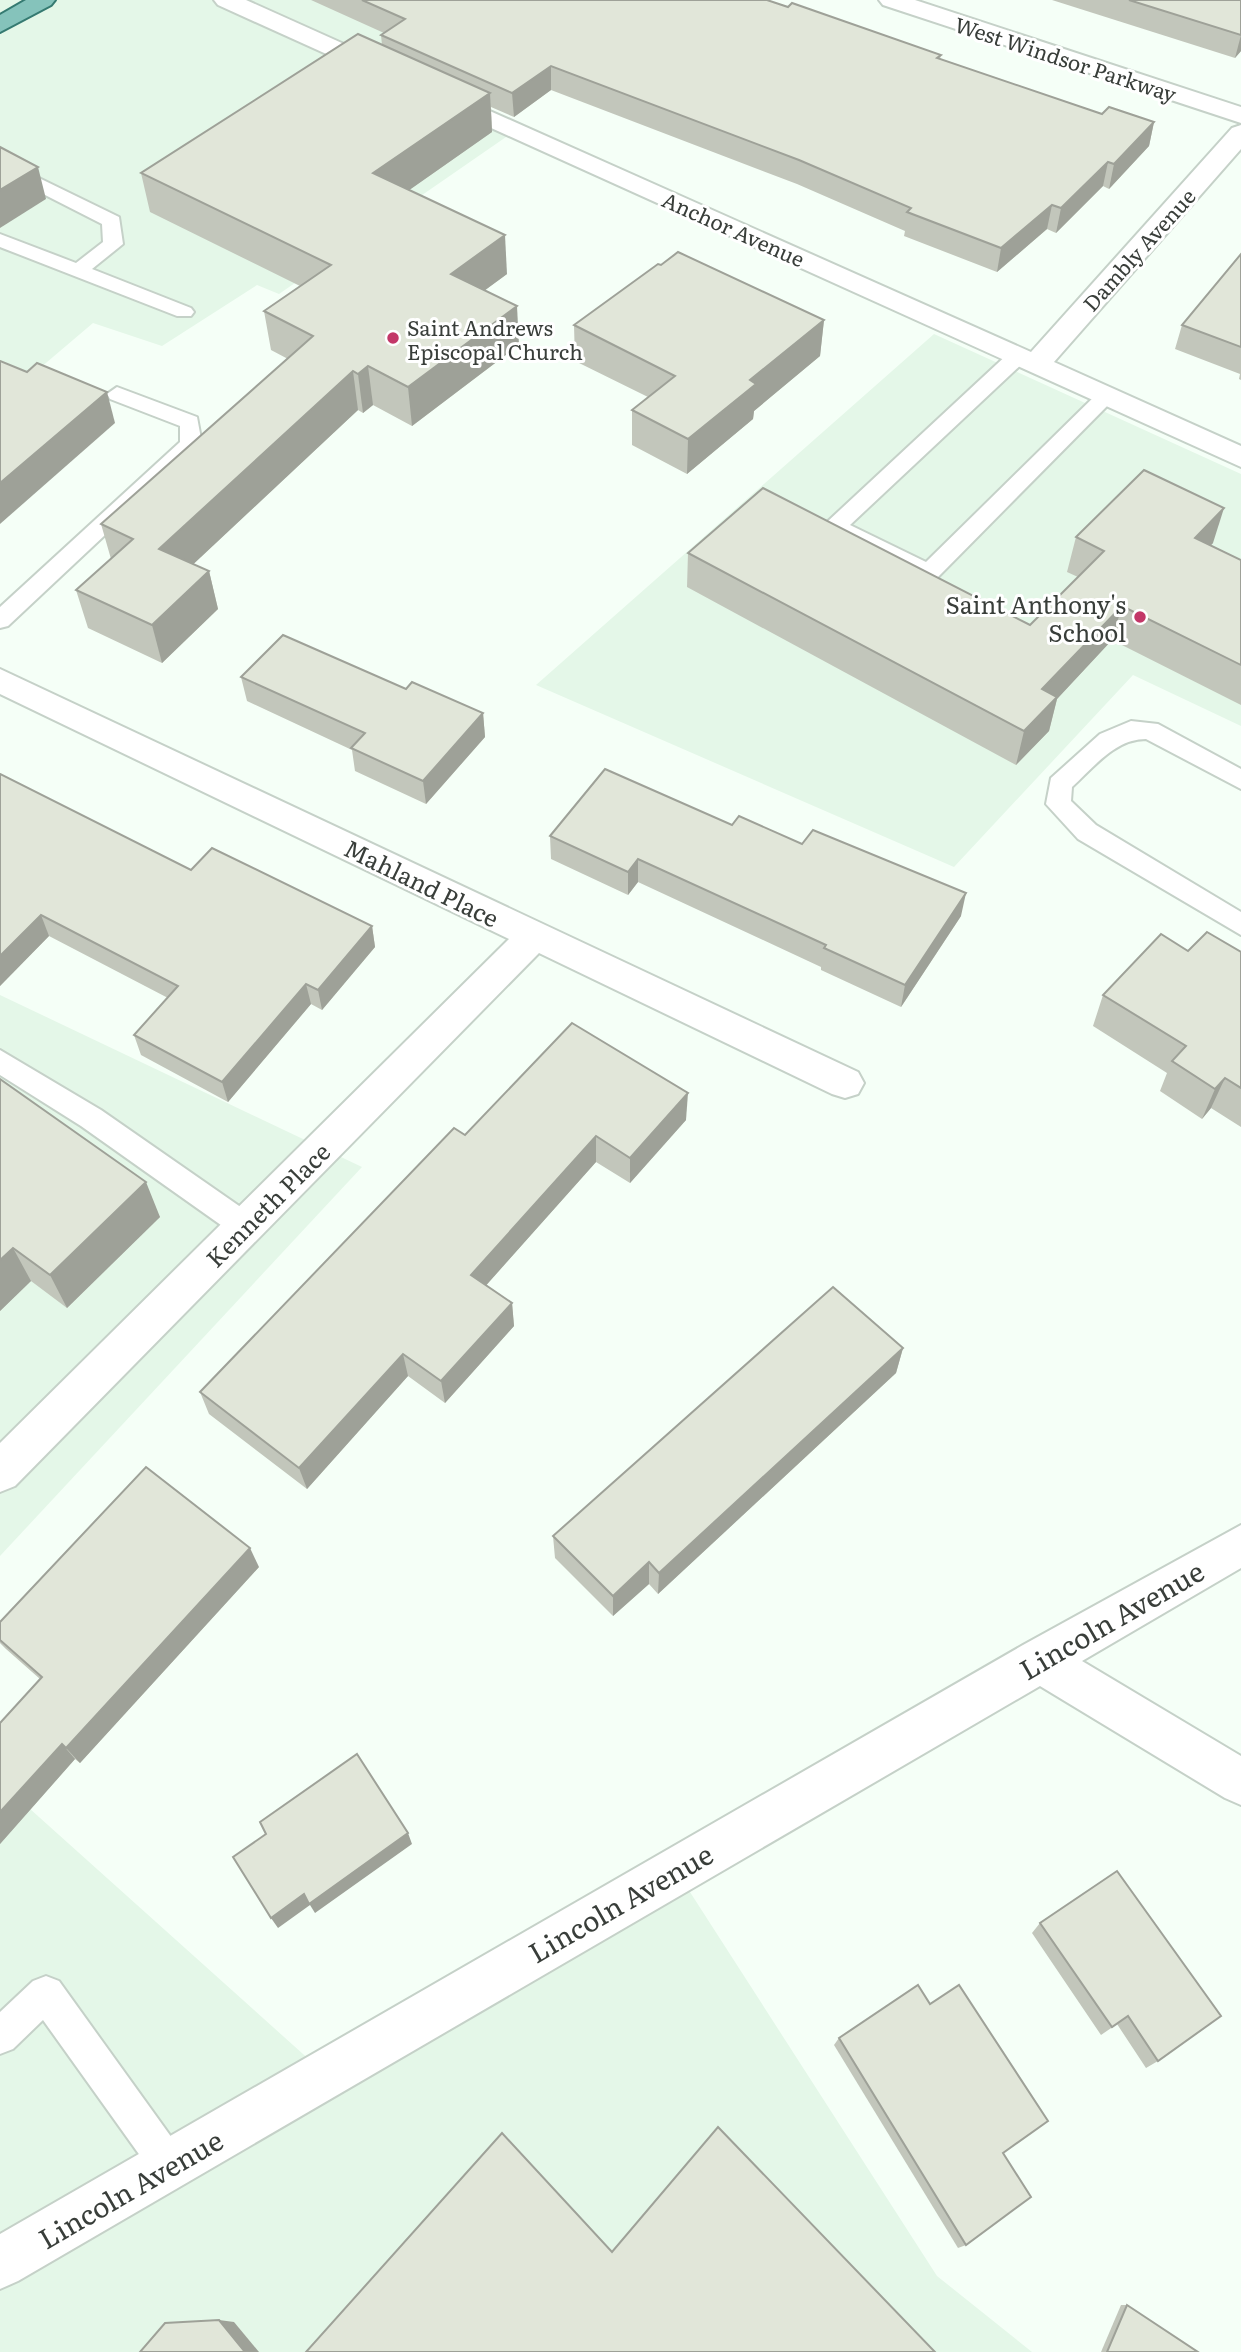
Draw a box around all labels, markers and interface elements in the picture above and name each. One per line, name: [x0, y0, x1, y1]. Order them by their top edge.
street label: West Windsor Parkway: [951, 8, 1182, 109]
street label: Dambly Avenue: [1074, 181, 1202, 317]
street label: Anchor Avenue: [658, 183, 810, 273]
place label: Saint Andrews Episcopal Church: [407, 311, 583, 366]
marker: Saint Andrews Episcopal Church: [385, 330, 401, 346]
place label: Saint Anthony's School: [946, 586, 1126, 649]
marker: Saint Anthony's School: [1132, 609, 1148, 625]
street label: Mahland Place: [339, 829, 505, 935]
street label: Kenneth Place: [197, 1134, 337, 1274]
street label: Lincoln Avenue: [1011, 1549, 1211, 1689]
street label: Lincoln Avenue: [520, 1832, 720, 1972]
street label: Lincoln Avenue: [30, 2118, 230, 2258]

